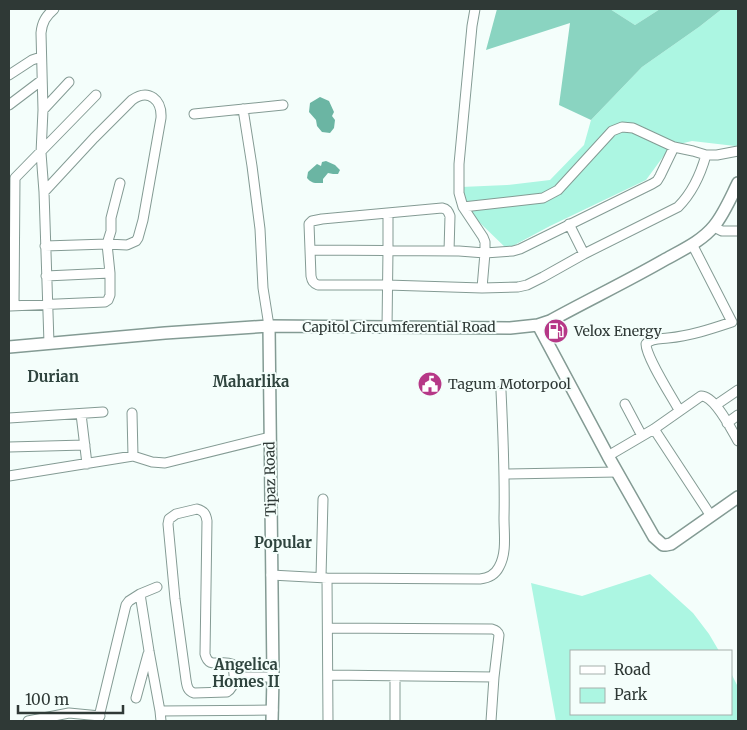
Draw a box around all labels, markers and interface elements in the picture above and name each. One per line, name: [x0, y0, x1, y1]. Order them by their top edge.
street label: Capitol Circumferential Road: [302, 318, 496, 336]
fuel station icon: Velox Energy: [543, 318, 569, 344]
place label: Velox Energy: [573, 322, 663, 340]
district label: Durian: [27, 367, 79, 386]
public building icon: Tagum Motorpool: [417, 371, 443, 397]
district label: Maharlika: [213, 372, 290, 391]
place label: Tagum Motorpool: [448, 375, 572, 393]
street label: Tipaz Road: [260, 441, 280, 517]
district label: Popular: [254, 533, 312, 552]
legend: [570, 650, 732, 715]
district label: Angelica Homes II: [212, 655, 280, 691]
text: Road: [614, 660, 650, 679]
scale bar: [18, 682, 122, 714]
text: Park: [614, 685, 648, 704]
text: 100 m: [25, 690, 69, 709]

